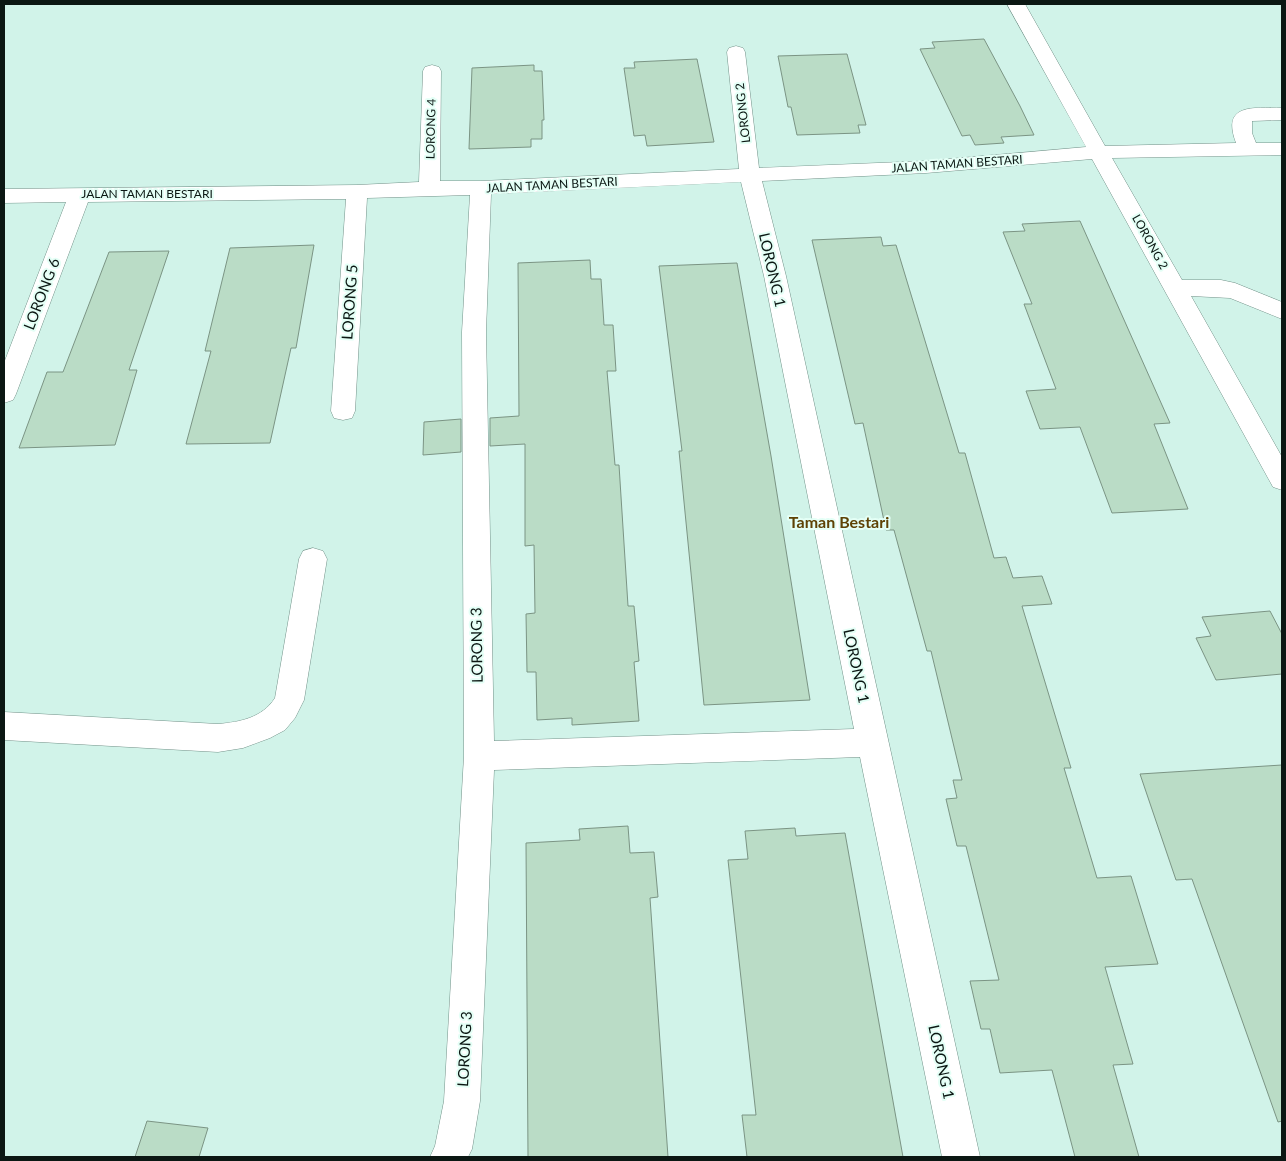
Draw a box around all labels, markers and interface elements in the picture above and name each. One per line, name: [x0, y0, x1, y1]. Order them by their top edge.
street label: LORONG 2: [732, 82, 753, 144]
street label: LORONG 4: [422, 99, 439, 159]
street label: JALAN TAMAN BESTARI: [891, 151, 1023, 176]
street label: JALAN TAMAN BESTARI: [486, 174, 618, 195]
street label: JALAN TAMAN BESTARI: [81, 186, 213, 201]
street label: LORONG 2: [1129, 212, 1172, 272]
street label: LORONG 1: [756, 231, 790, 309]
street label: LORONG 6: [19, 255, 63, 332]
street label: LORONG 5: [337, 264, 361, 340]
district label: Taman Bestari: [789, 512, 889, 531]
street label: LORONG 3: [466, 607, 486, 683]
street label: LORONG 1: [840, 627, 874, 705]
street label: LORONG 3: [453, 1011, 475, 1087]
street label: LORONG 1: [925, 1023, 959, 1101]

